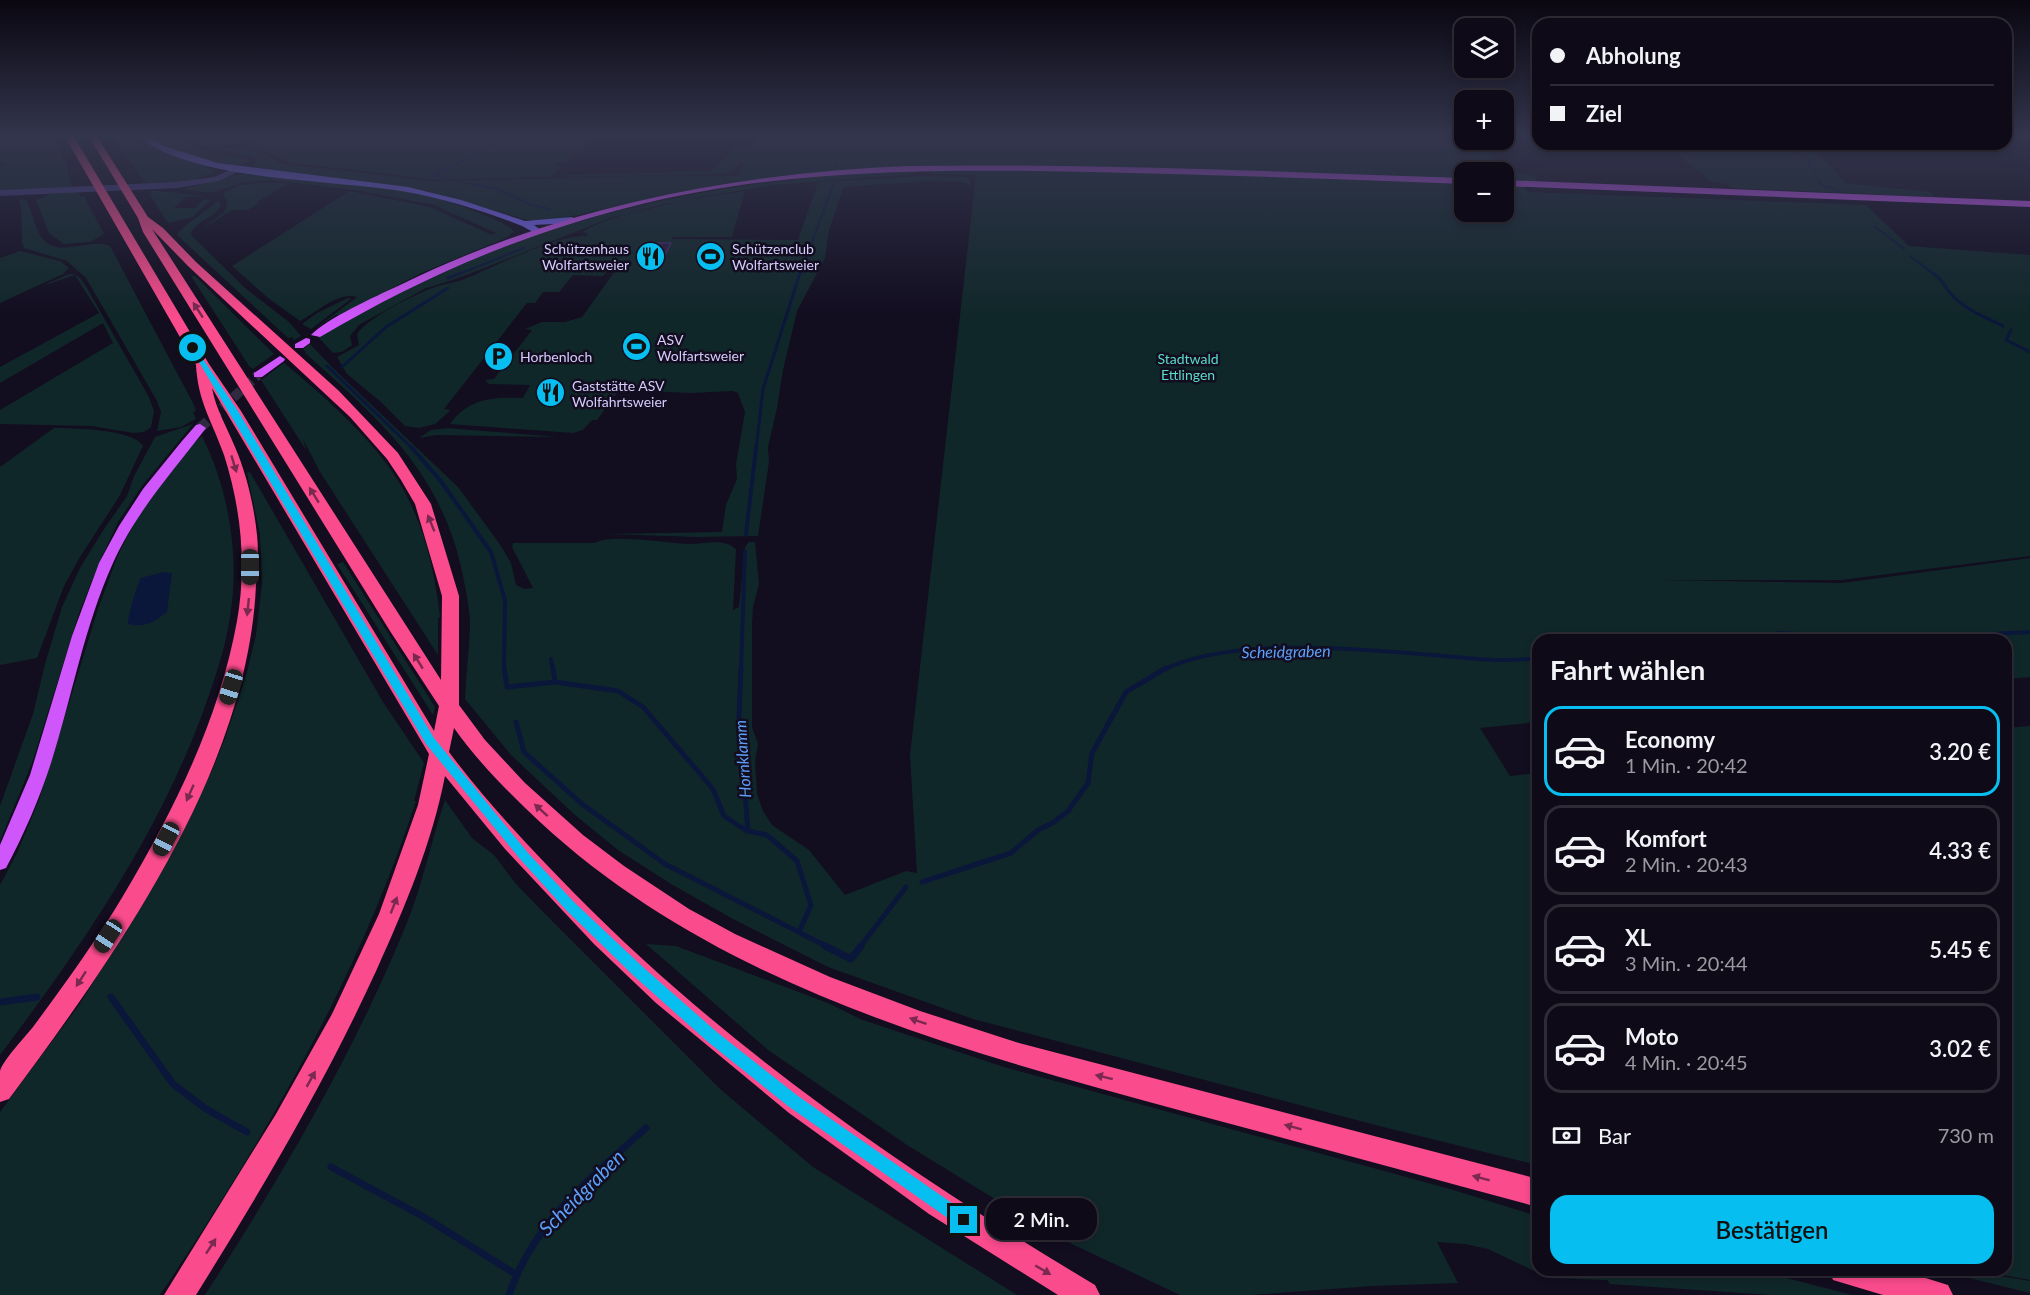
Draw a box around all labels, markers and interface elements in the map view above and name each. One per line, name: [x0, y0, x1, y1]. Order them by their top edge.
map controls: [1454, 18, 1514, 222]
button: layers: [1454, 18, 1514, 78]
text: Abholung: [1586, 42, 1681, 69]
button: +: [1454, 90, 1514, 150]
text: Ziel: [1586, 100, 1622, 127]
button: −: [1454, 162, 1514, 222]
place label: Schützenhaus Wolfartsweier: [542, 240, 629, 273]
restaurant icon: Schützenhaus Wolfartsweier: [634, 240, 666, 272]
sports icon: Schützenclub Wolfartsweier: [695, 240, 727, 272]
place label: Schützenclub Wolfartsweier: [732, 240, 819, 273]
one-way arrow: [193, 302, 204, 318]
sports icon: ASV Wolfartsweier: [620, 331, 652, 363]
place label: ASV Wolfartsweier: [657, 331, 744, 364]
route start: [179, 334, 206, 361]
parking icon: Horbenloch: [483, 340, 515, 372]
place label: Horbenloch: [520, 348, 592, 365]
park label: Stadtwald Ettlingen: [1157, 350, 1219, 383]
restaurant icon: Gaststätte ASV Wolfahrtsweier: [535, 377, 567, 409]
place label: Gaststätte ASV Wolfahrtsweier: [572, 377, 667, 410]
one-way arrow: [230, 455, 239, 473]
one-way arrow: [309, 487, 320, 503]
one-way arrow: [426, 513, 436, 531]
car: [241, 549, 259, 585]
one-way arrow: [243, 598, 253, 617]
water label: Scheidgraben: [1241, 641, 1331, 661]
one-way arrow: [412, 652, 423, 669]
text: Fahrt wählen: [1550, 653, 1705, 686]
car: [217, 667, 245, 707]
water label: Hornklamm: [730, 719, 754, 799]
icon: car: [1553, 724, 1607, 778]
text: Economy: [1625, 726, 1715, 753]
text: 3.20 €: [1929, 738, 1991, 765]
text: 1 Min. · 20:42: [1625, 753, 1748, 777]
one-way arrow: [185, 784, 194, 801]
one-way arrow: [534, 803, 549, 817]
car: [150, 819, 182, 859]
icon: car: [1553, 823, 1607, 877]
text: Komfort: [1625, 825, 1707, 852]
text: 4.33 €: [1929, 837, 1991, 864]
text: 2 Min. · 20:43: [1625, 852, 1748, 876]
one-way arrow: [389, 896, 399, 914]
car: [91, 916, 125, 956]
icon: car: [1553, 922, 1607, 976]
text: XL: [1625, 924, 1651, 951]
text: 5.45 €: [1929, 936, 1991, 963]
text: 3 Min. · 20:44: [1625, 951, 1748, 975]
one-way arrow: [76, 971, 87, 987]
one-way arrow: [908, 1016, 926, 1025]
icon: car: [1553, 1021, 1607, 1075]
text: Moto: [1625, 1023, 1679, 1050]
text: 3.02 €: [1929, 1035, 1991, 1062]
text: 4 Min. · 20:45: [1625, 1050, 1748, 1074]
one-way arrow: [306, 1070, 316, 1087]
one-way arrow: [1095, 1071, 1113, 1081]
icon: cash: [1550, 1119, 1583, 1152]
one-way arrow: [1284, 1121, 1302, 1131]
text: Bar: [1598, 1122, 1631, 1149]
text: 730 m: [1938, 1123, 1994, 1147]
water label: Scheidgraben: [533, 1144, 629, 1240]
one-way arrow: [1472, 1172, 1490, 1182]
button: Bestätigen: [1550, 1195, 1994, 1264]
callout: 2 Min.: [985, 1199, 1096, 1241]
route end: [950, 1206, 977, 1233]
text: 2 Min.: [1013, 1207, 1070, 1231]
one-way arrow: [205, 1238, 216, 1254]
one-way arrow: [1035, 1265, 1052, 1275]

